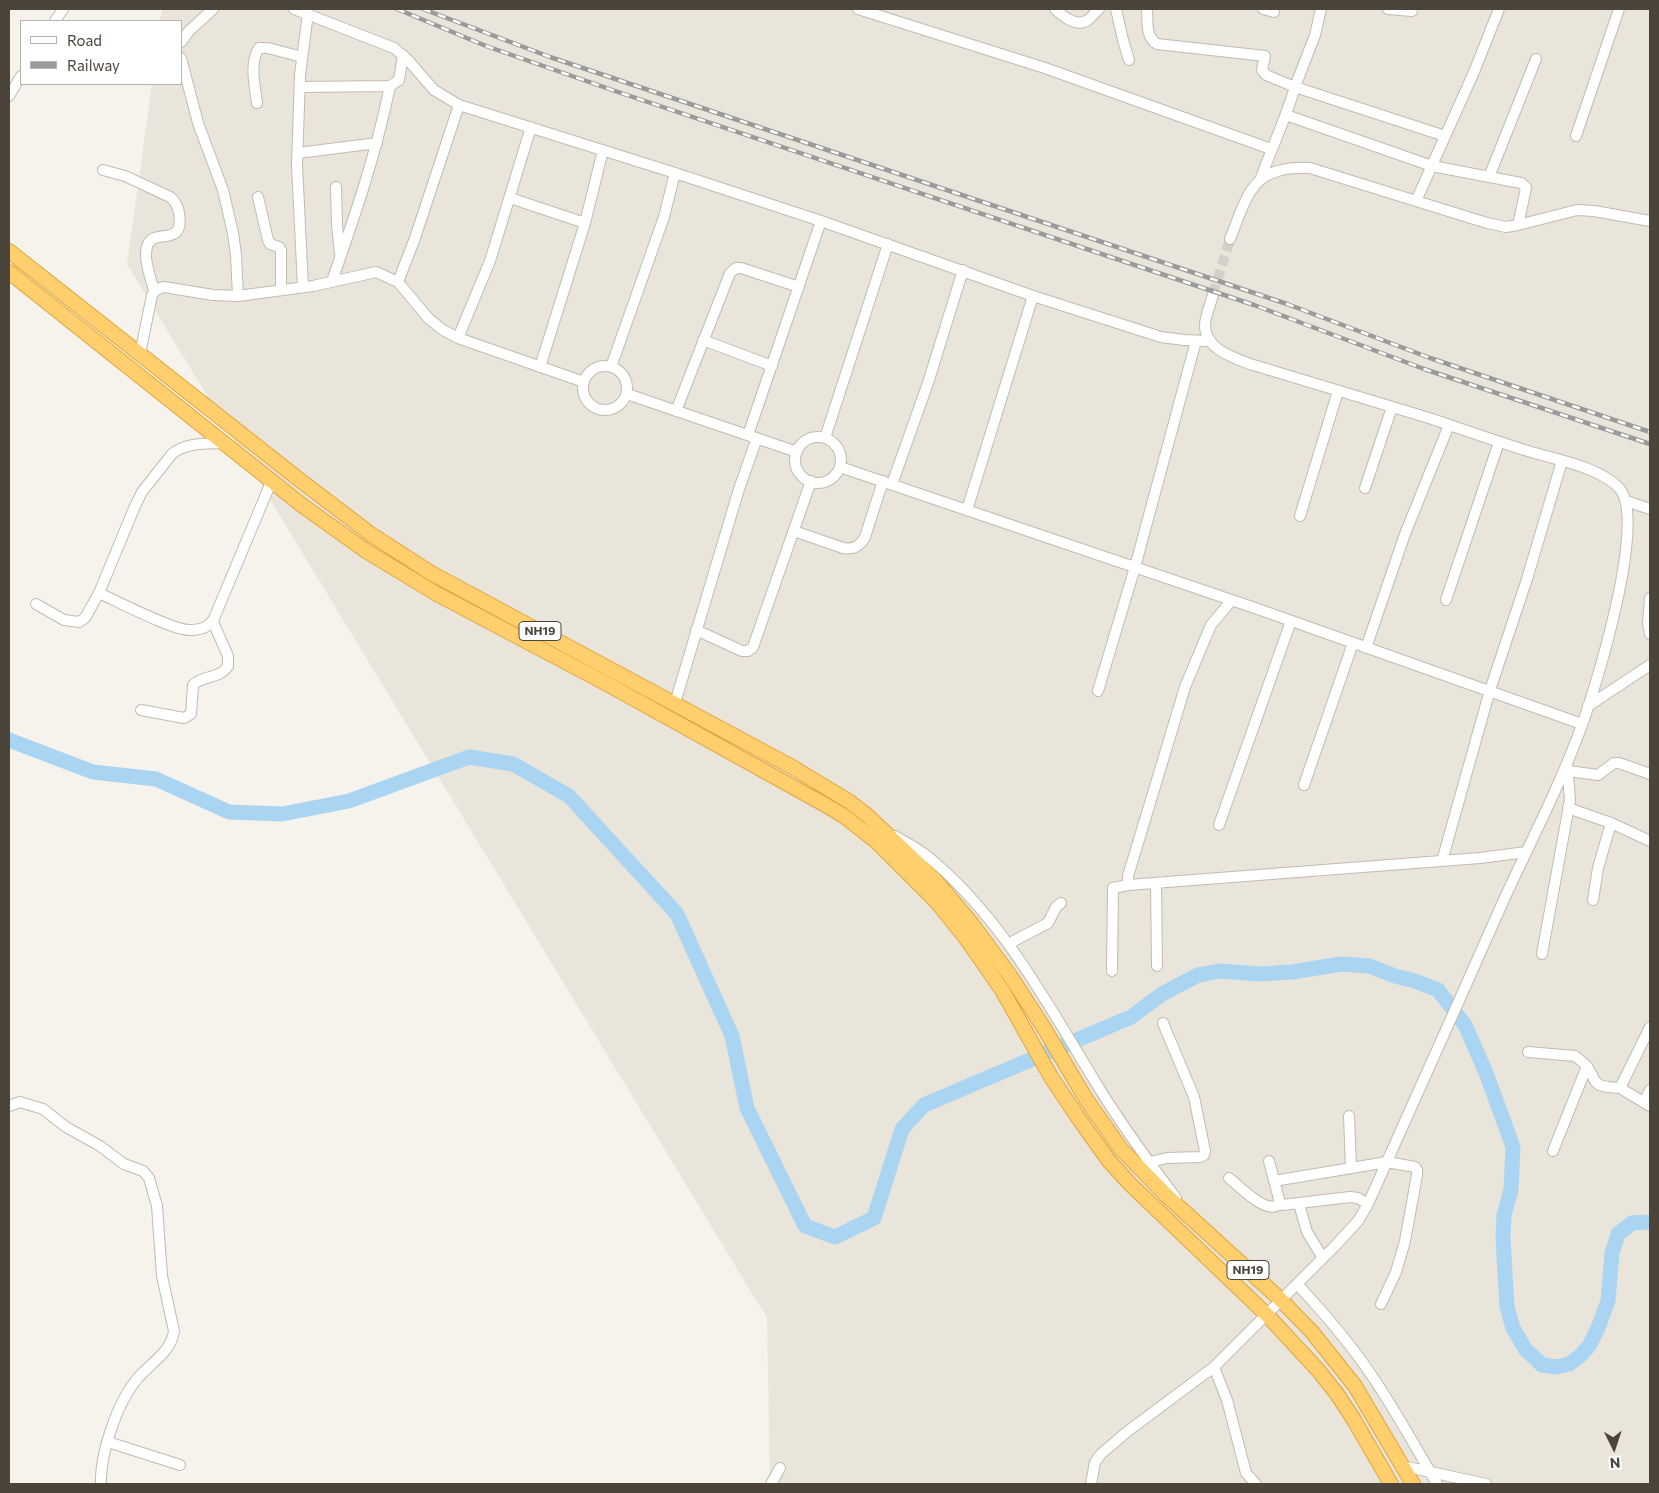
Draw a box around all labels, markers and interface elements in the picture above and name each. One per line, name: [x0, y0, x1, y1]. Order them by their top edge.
legend: [20, 20, 182, 85]
text: Road: [67, 31, 102, 49]
text: Railway: [67, 56, 120, 74]
road number: NH19: [519, 622, 561, 640]
road number: NH19: [1227, 1260, 1269, 1280]
north arrow: [1589, 1423, 1639, 1473]
text: N: [1609, 1455, 1621, 1472]

